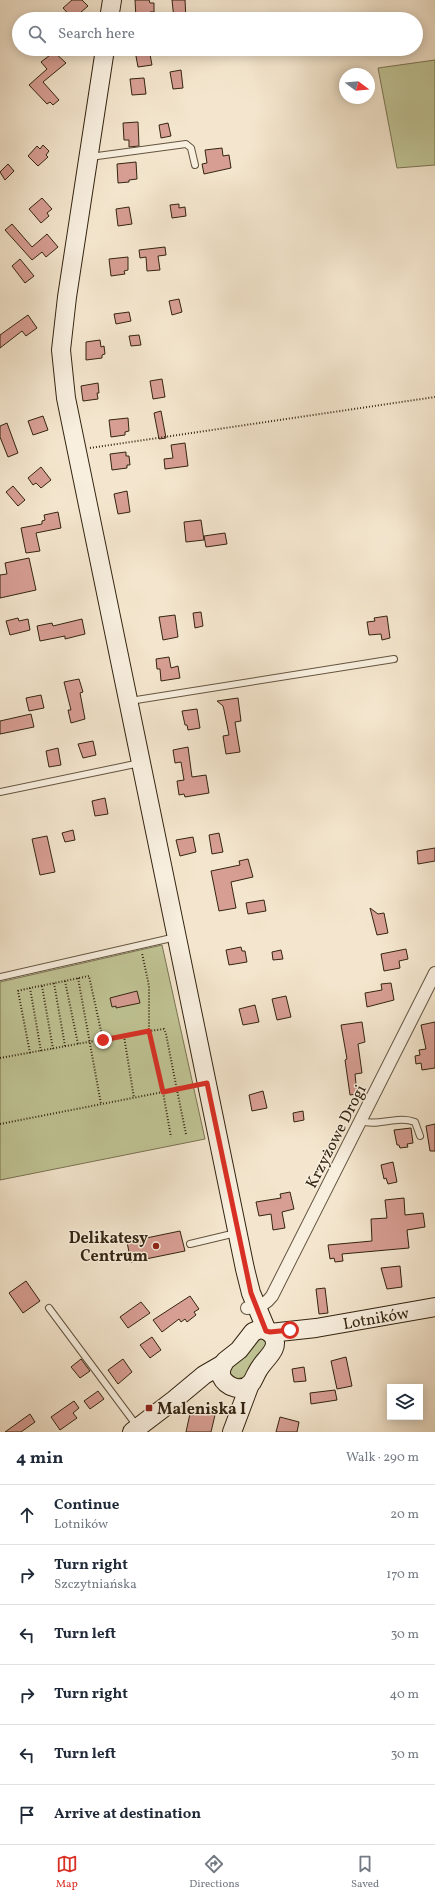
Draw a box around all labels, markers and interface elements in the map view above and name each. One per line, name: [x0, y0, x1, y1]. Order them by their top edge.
search box: [12, 12, 423, 56]
icon: search: [26, 23, 48, 45]
text: Search here: [58, 24, 135, 45]
north arrow: [339, 68, 375, 104]
route end: [94, 1031, 112, 1049]
street label: Krzyżowe Drogi: [301, 1081, 372, 1192]
place label: Delikatesy Centrum: [69, 1228, 148, 1268]
marker: Delikatesy Centrum: [151, 1241, 161, 1251]
street label: Lotników: [341, 1303, 412, 1336]
route start: [281, 1321, 299, 1339]
map controls: [387, 1384, 423, 1420]
button: layers: [387, 1384, 423, 1420]
place label: Maleniska I: [157, 1399, 246, 1421]
marker: Maleniska I: [144, 1403, 154, 1413]
text: 4 min: [16, 1447, 63, 1470]
text: Walk · 290 m: [346, 1449, 419, 1467]
text: Continue: [54, 1495, 119, 1516]
icon: ahead: [16, 1504, 38, 1526]
text: 20 m: [390, 1506, 419, 1524]
text: Lotników: [54, 1516, 108, 1534]
text: Turn right: [54, 1555, 128, 1576]
icon: right: [16, 1564, 38, 1586]
text: 170 m: [386, 1566, 419, 1584]
text: Szczytniańska: [54, 1576, 137, 1594]
icon: left: [16, 1624, 38, 1646]
text: Turn left: [54, 1624, 116, 1645]
text: 30 m: [391, 1626, 419, 1644]
icon: right: [16, 1684, 38, 1706]
text: Turn right: [54, 1684, 128, 1705]
text: 40 m: [390, 1686, 419, 1704]
icon: left: [16, 1744, 38, 1766]
text: Turn left: [54, 1744, 116, 1765]
text: 30 m: [391, 1746, 419, 1764]
icon: arrive: [16, 1804, 38, 1826]
text: Arrive at destination: [54, 1804, 201, 1825]
tab: Map: [56, 1853, 78, 1892]
tab: Directions: [189, 1853, 240, 1892]
tab: Saved: [351, 1853, 379, 1892]

